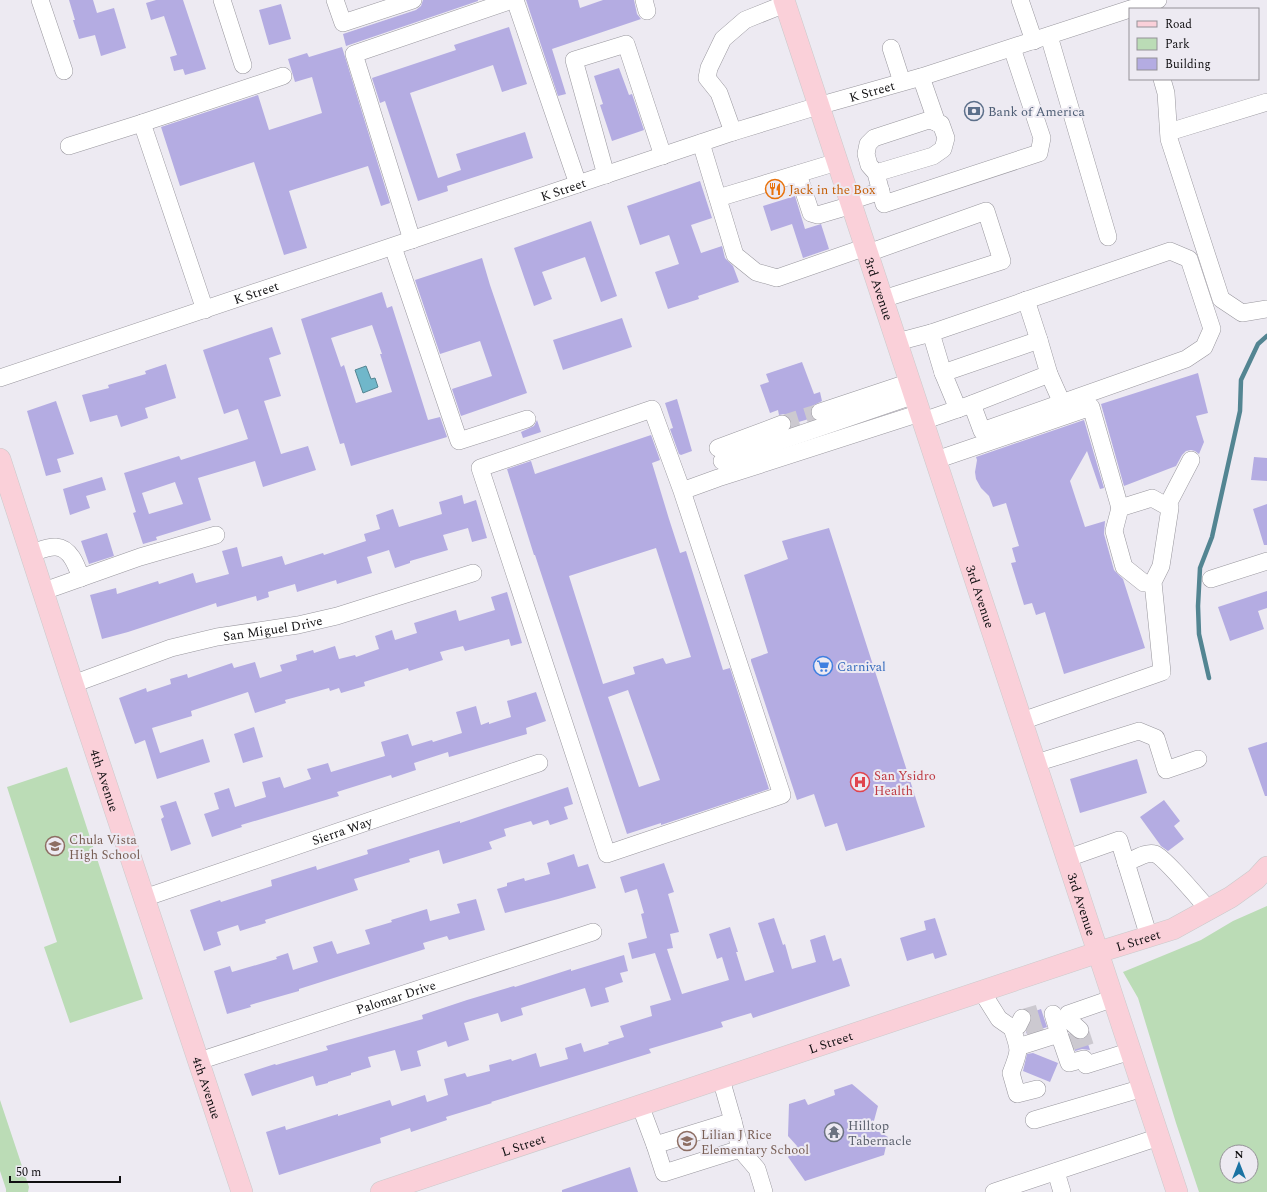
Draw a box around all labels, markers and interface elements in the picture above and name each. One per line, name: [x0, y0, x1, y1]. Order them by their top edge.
legend: [1129, 8, 1259, 80]
text: Road: [1165, 15, 1192, 34]
text: Park: [1165, 35, 1190, 54]
text: Building: [1165, 55, 1211, 74]
street label: K Street: [847, 76, 898, 108]
bank icon: Bank of America: [963, 100, 985, 122]
place label: Bank of America: [988, 102, 1085, 122]
street label: K Street: [538, 173, 589, 207]
restaurant icon: Jack in the Box: [764, 178, 786, 200]
place label: Jack in the Box: [789, 180, 876, 200]
street label: 3rd Avenue: [859, 255, 898, 323]
street label: K Street: [231, 276, 282, 310]
street label: 3rd Avenue: [960, 563, 999, 631]
street label: San Miguel Drive: [222, 611, 325, 647]
supermarket icon: Carnival: [812, 655, 834, 677]
place label: Carnival: [837, 657, 886, 677]
street label: 4th Avenue: [84, 747, 124, 815]
place label: San Ysidro Health: [874, 766, 936, 801]
hospital icon: San Ysidro Health: [849, 771, 871, 793]
street label: Sierra Way: [309, 812, 376, 851]
place label: Chula Vista High School: [69, 830, 140, 865]
school or university icon: Chula Vista High School: [44, 835, 66, 857]
street label: 3rd Avenue: [1061, 870, 1101, 939]
street label: L Street: [1114, 924, 1164, 957]
street label: Palomar Drive: [353, 975, 439, 1020]
street label: L Street: [806, 1026, 856, 1059]
street label: 4th Avenue: [187, 1054, 226, 1122]
place label: Hilltop Tabernacle: [848, 1116, 912, 1151]
temple icon: Hilltop Tabernacle: [823, 1121, 845, 1143]
place label: Lilian J Rice Elementary School: [701, 1125, 809, 1160]
street label: L Street: [499, 1129, 549, 1162]
school or university icon: Lilian J Rice Elementary School: [676, 1130, 698, 1152]
north arrow: [1219, 1144, 1259, 1184]
text: N: [1235, 1146, 1244, 1163]
scale bar: [10, 1158, 120, 1184]
text: 50 m: [16, 1163, 41, 1182]

